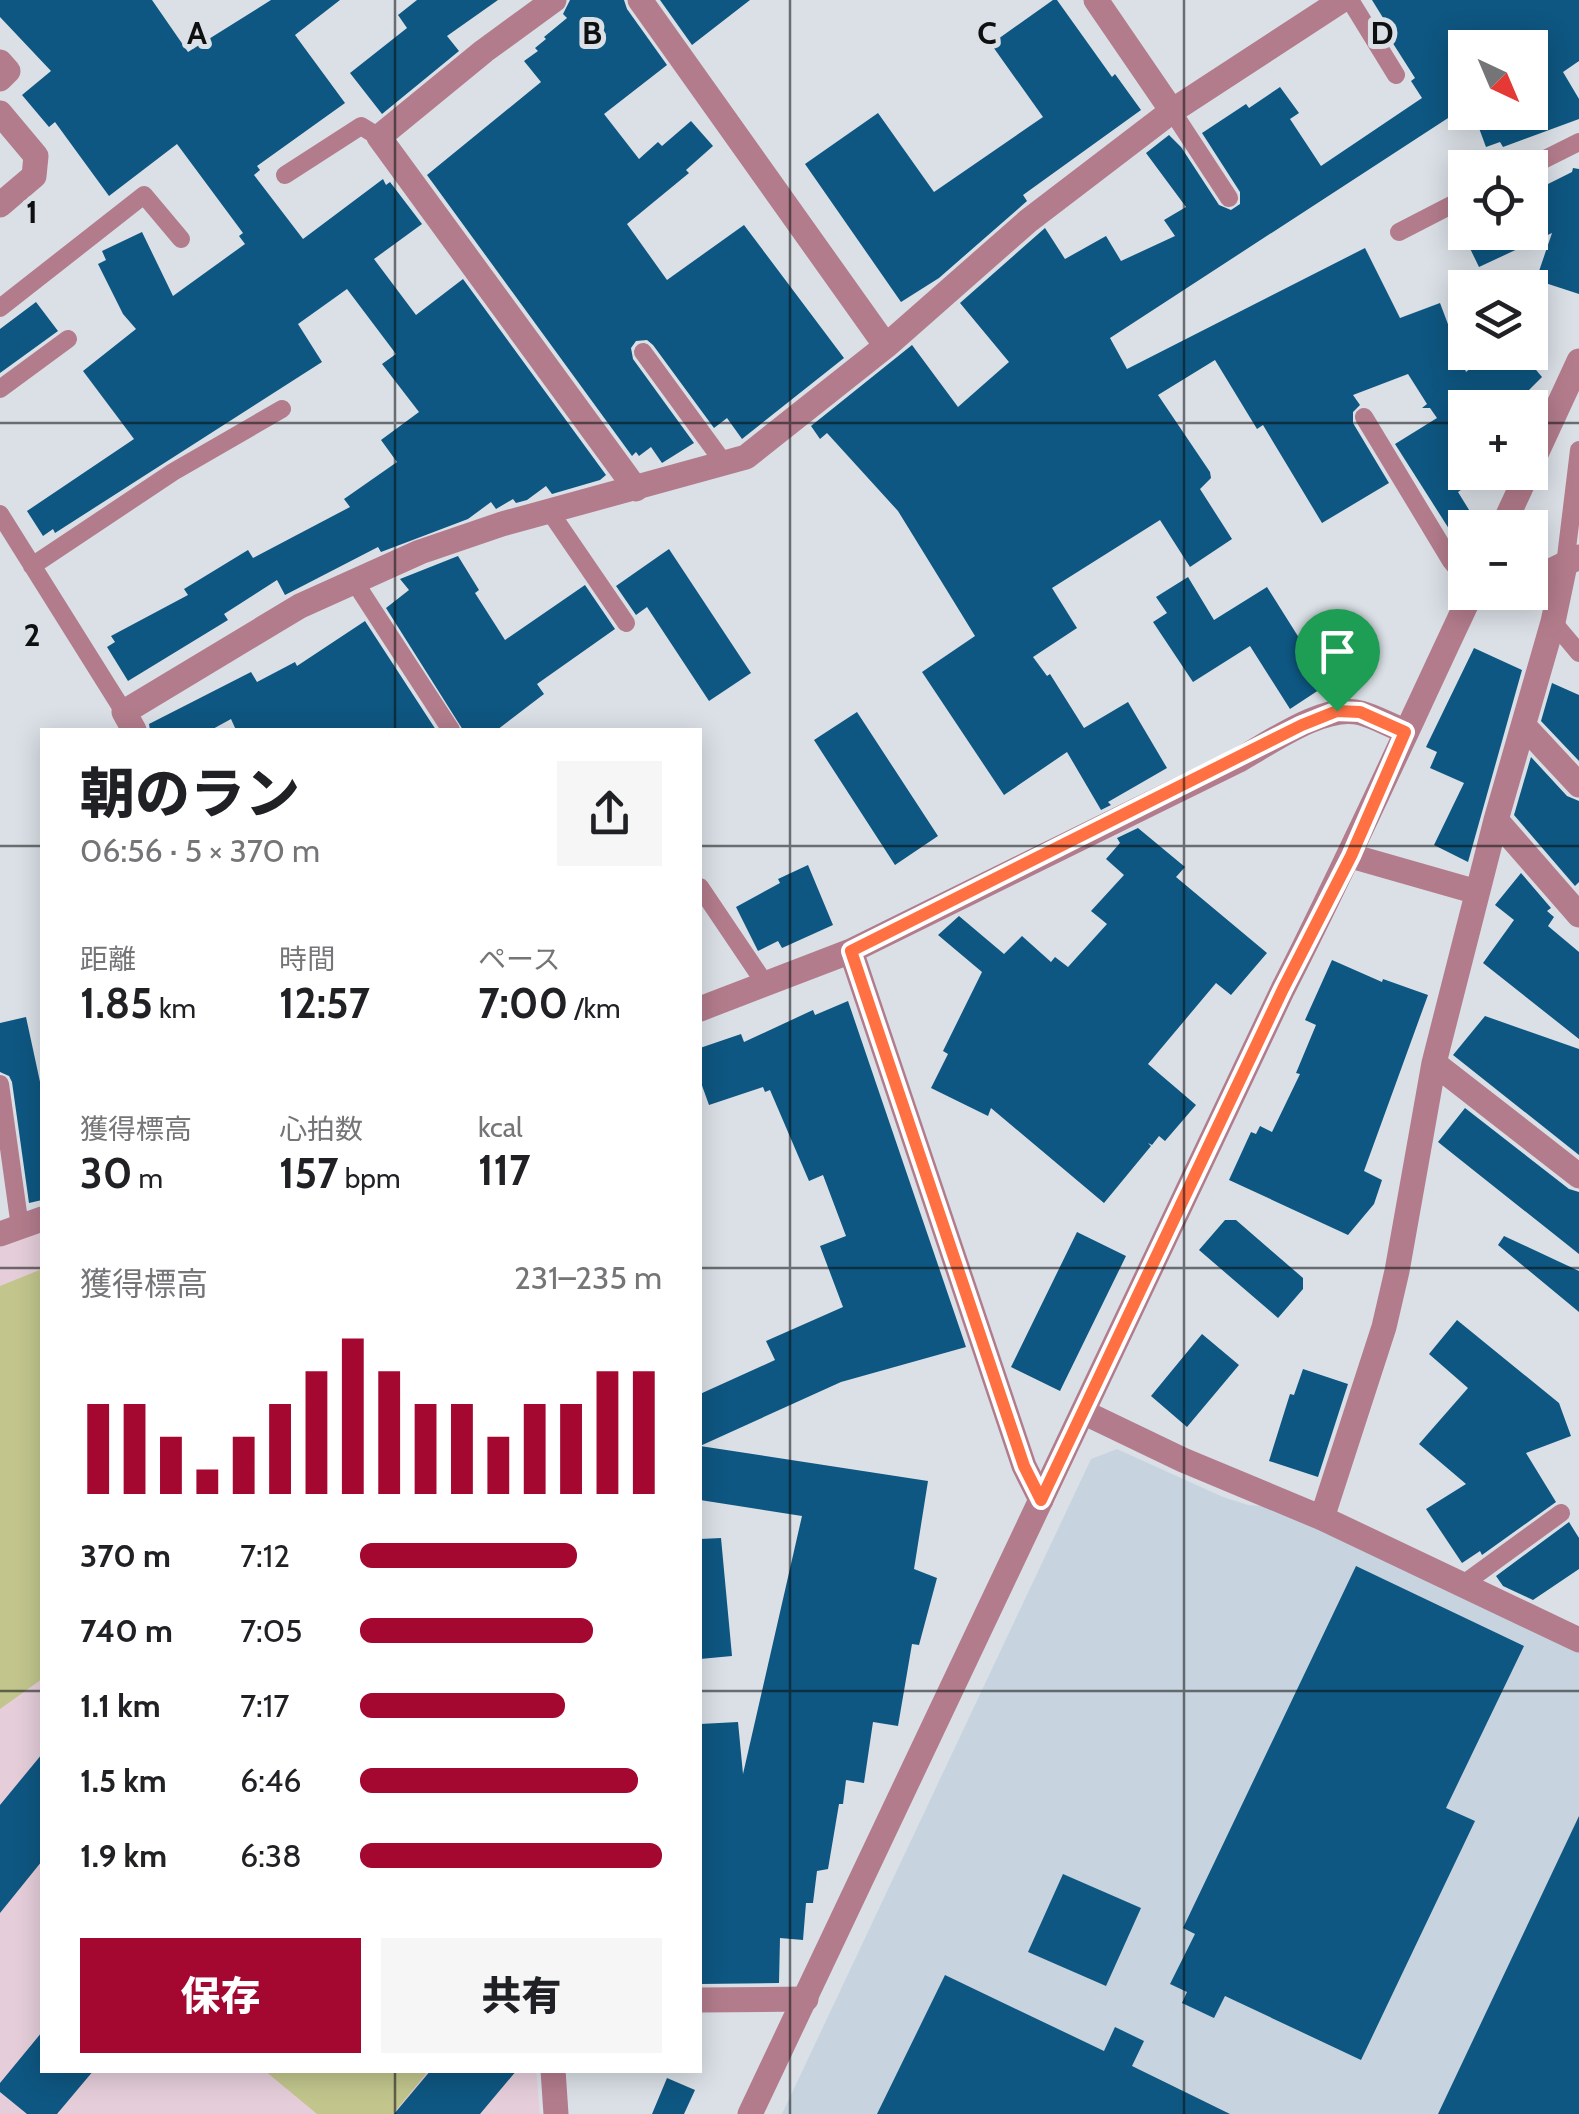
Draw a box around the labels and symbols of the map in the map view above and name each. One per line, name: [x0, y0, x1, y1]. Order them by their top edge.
text: A: [187, 13, 207, 52]
text: B: [582, 13, 602, 52]
text: C: [977, 13, 997, 52]
text: D: [1370, 13, 1394, 52]
north arrow: [1448, 30, 1548, 130]
text: 1: [26, 192, 38, 231]
pin: [1295, 609, 1380, 712]
text: 2: [24, 615, 40, 654]

